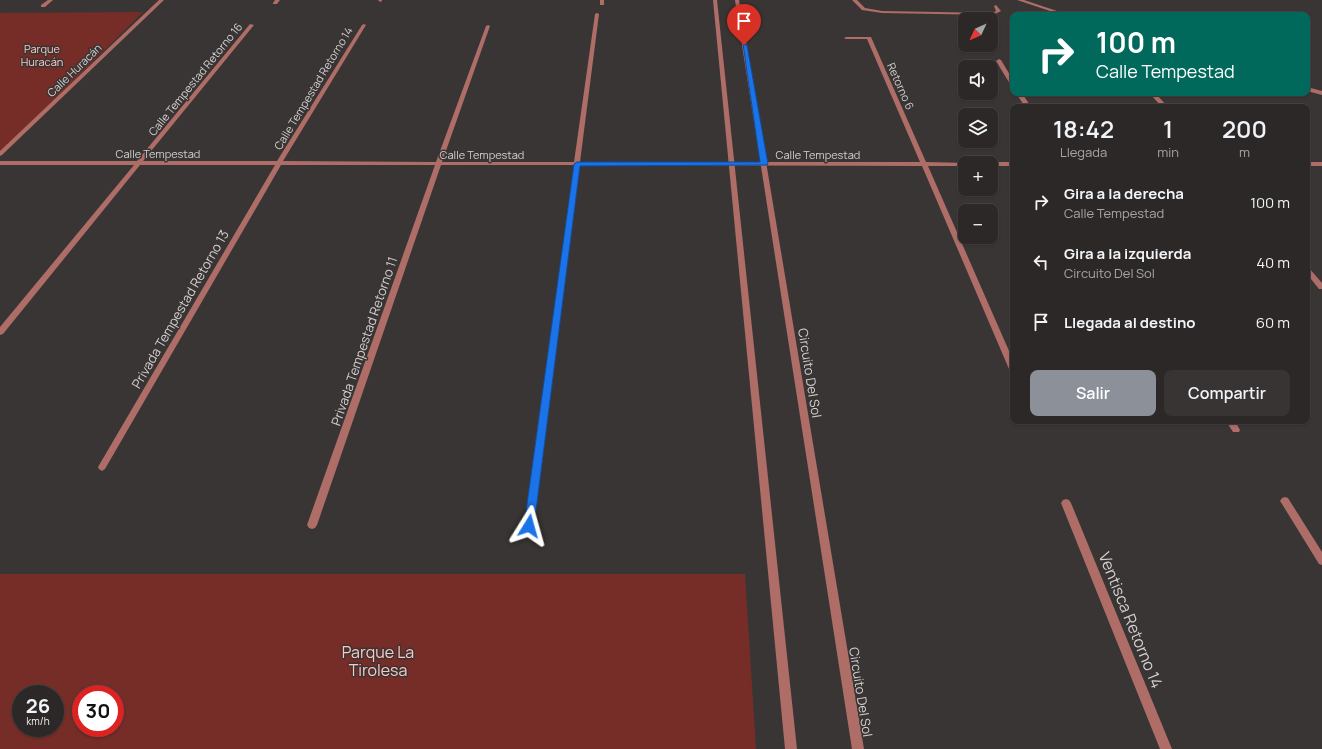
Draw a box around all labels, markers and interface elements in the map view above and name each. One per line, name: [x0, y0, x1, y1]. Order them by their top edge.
pin: [727, 4, 761, 45]
icon: arrive: [733, 10, 755, 32]
north arrow: [958, 12, 998, 52]
map controls: [958, 12, 998, 244]
street label: Calle Tempestad Retorno 16: [145, 19, 245, 139]
text: 100 m: [1096, 23, 1176, 61]
street label: Calle Tempestad Retorno 14: [270, 24, 356, 152]
icon: right: [1030, 28, 1082, 80]
street label: Calle Huracán: [43, 40, 105, 100]
park label: Parque Huracán: [21, 41, 63, 69]
text: Calle Tempestad: [1096, 59, 1235, 83]
street label: Retorno 6: [884, 60, 918, 112]
button: sound: [958, 60, 998, 100]
button: layers: [958, 108, 998, 148]
text: 18:42: [1053, 112, 1114, 145]
text: 1: [1163, 112, 1173, 145]
text: 200: [1222, 112, 1267, 145]
text: Llegada: [1060, 143, 1107, 161]
text: min: [1157, 143, 1179, 161]
text: m: [1239, 143, 1250, 161]
street label: Calle Tempestad: [116, 146, 200, 161]
street label: Calle Tempestad: [440, 147, 524, 162]
street label: Calle Tempestad: [776, 147, 860, 162]
button: +: [958, 156, 998, 196]
text: Gira a la derecha: [1064, 183, 1184, 204]
icon: right: [1030, 191, 1052, 213]
text: 100 m: [1250, 192, 1290, 213]
button: −: [958, 204, 998, 244]
text: Calle Tempestad: [1064, 204, 1164, 222]
street label: Privada Tempestad Retorno 13: [127, 227, 233, 391]
text: Gira a la izquierda: [1064, 243, 1191, 264]
icon: left: [1030, 251, 1052, 273]
text: 40 m: [1256, 252, 1290, 273]
street label: Privada Tempestad Retorno 11: [327, 254, 401, 428]
text: Circuito Del Sol: [1064, 264, 1155, 282]
icon: arrive: [1030, 311, 1052, 333]
text: Llegada al destino: [1064, 312, 1196, 333]
text: 60 m: [1256, 312, 1290, 333]
street label: Circuito Del Sol: [794, 327, 826, 419]
button: Salir: [1030, 370, 1156, 416]
button: Compartir: [1164, 370, 1290, 416]
position arrow: [508, 505, 550, 547]
street label: Ventisca Retorno 14: [1094, 549, 1168, 691]
park label: Parque La Tirolesa: [342, 641, 414, 681]
street label: Circuito Del Sol: [845, 646, 877, 738]
speed limit sign: 30: [72, 685, 124, 737]
text: 26: [26, 692, 50, 719]
text: km/h: [26, 714, 50, 728]

